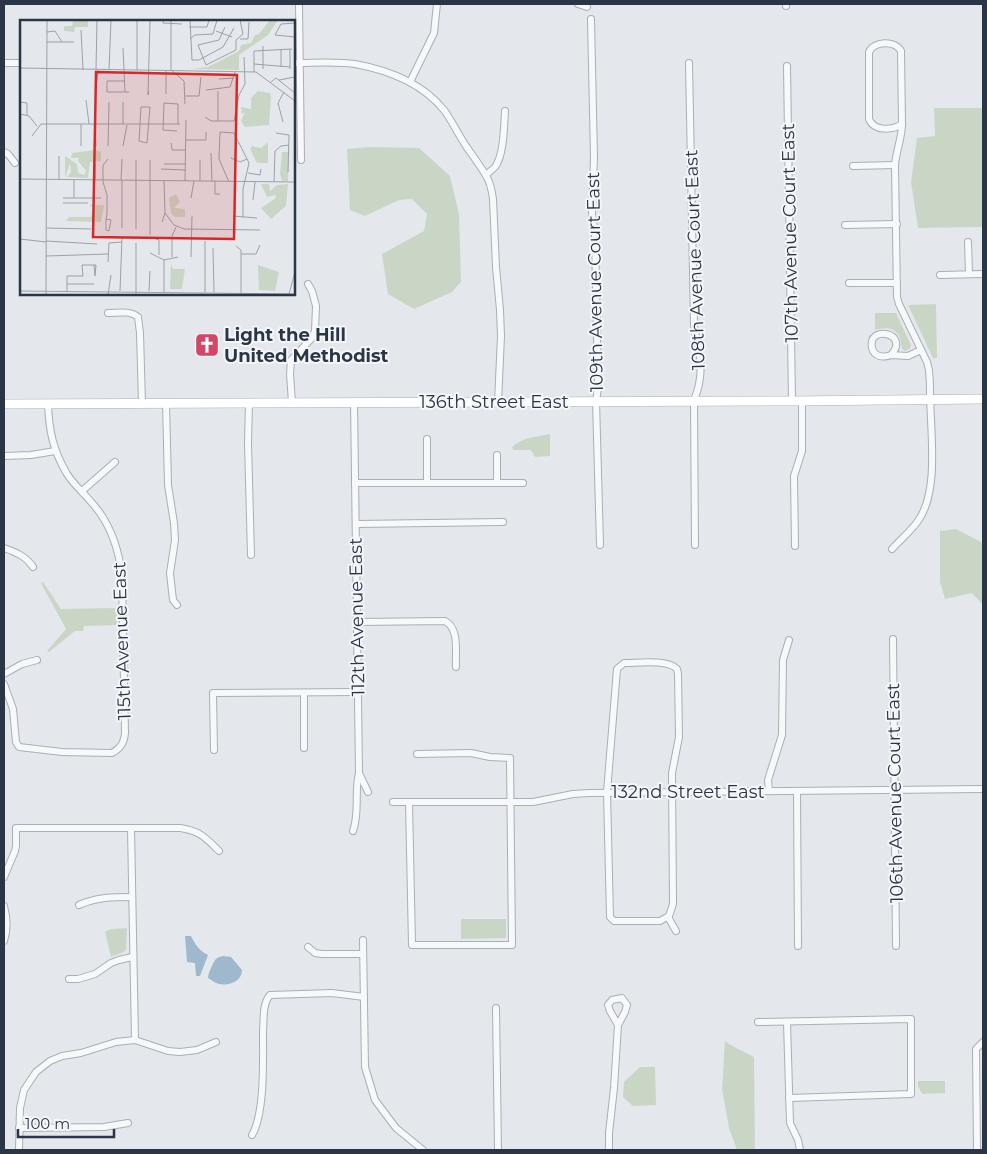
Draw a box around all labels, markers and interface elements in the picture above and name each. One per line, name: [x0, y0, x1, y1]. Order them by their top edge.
inset map: [20, 20, 295, 295]
street label: 107th Avenue Court East: [777, 123, 803, 343]
street label: 108th Avenue Court East: [680, 149, 710, 371]
street label: 109th Avenue Court East: [582, 172, 608, 392]
place label: Light the Hill United Methodist: [224, 324, 389, 367]
church icon: Light the Hill United Methodist: [194, 332, 220, 358]
street label: 136th Street East: [419, 391, 569, 413]
street label: 112th Avenue East: [345, 537, 369, 697]
street label: 115th Avenue East: [108, 561, 136, 721]
street label: 106th Avenue Court East: [882, 683, 908, 903]
street label: 132nd Street East: [611, 781, 765, 803]
scale bar: [18, 1106, 114, 1138]
text: 100 m: [25, 1114, 70, 1133]

